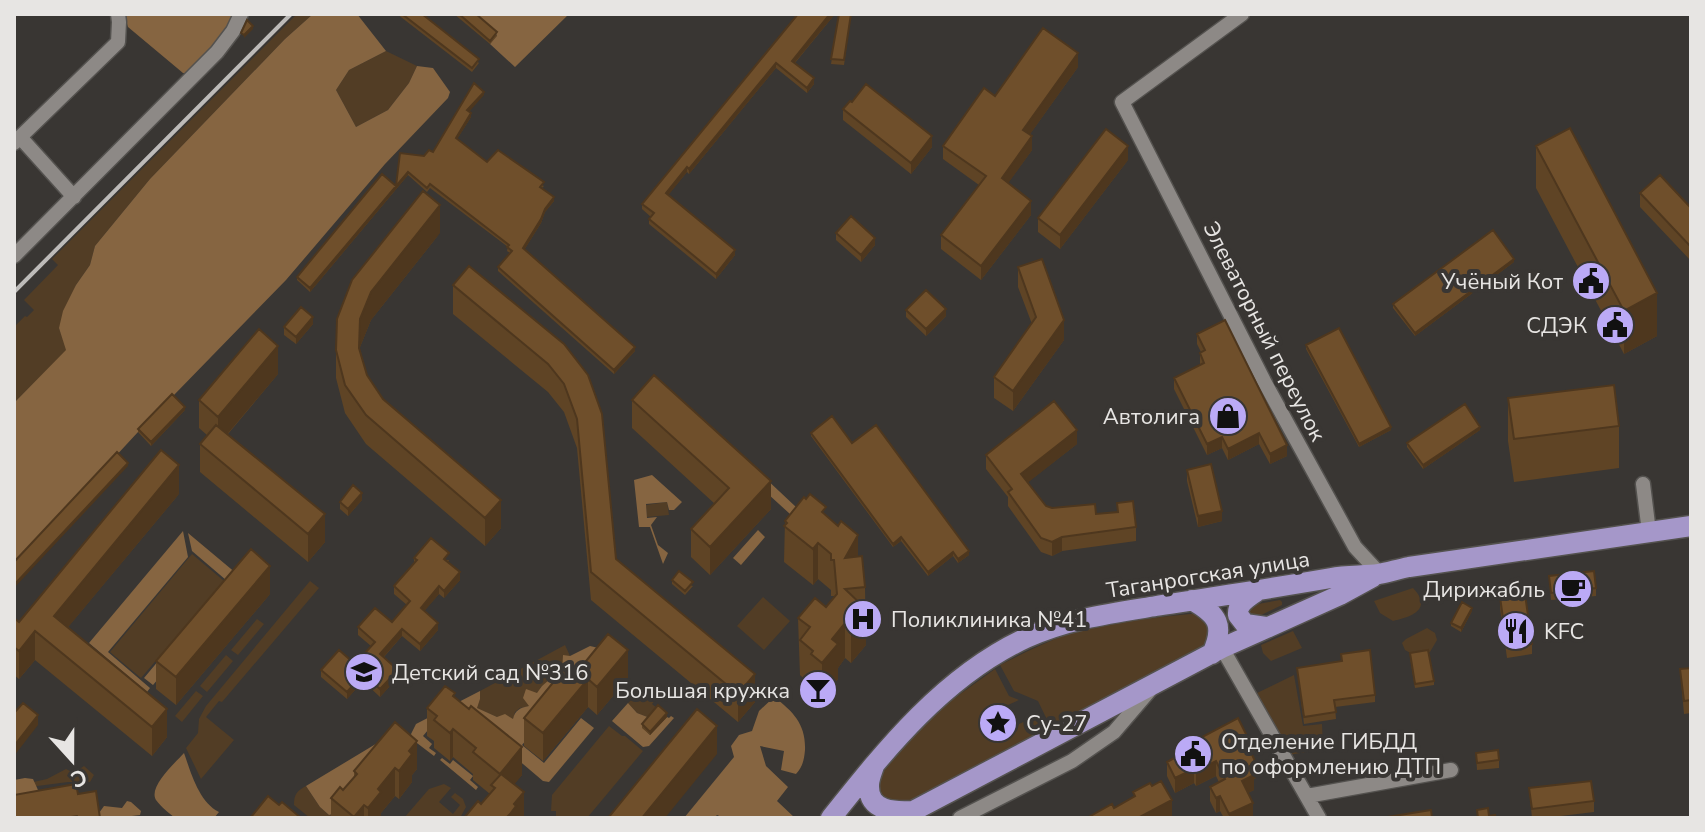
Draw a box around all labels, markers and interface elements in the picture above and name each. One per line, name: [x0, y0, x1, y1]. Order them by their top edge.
street label: Элеваторный переулок: [1196, 216, 1333, 447]
public building icon: Учёный Кот: [1570, 260, 1612, 302]
place label: Учёный Кот: [1440, 267, 1563, 297]
public building icon: СДЭК: [1594, 304, 1636, 346]
place label: СДЭК: [1526, 311, 1587, 341]
shop icon: Автолига: [1207, 395, 1249, 437]
place label: Автолига: [1103, 402, 1200, 432]
street label: Таганрогская улица: [1104, 544, 1312, 606]
cafe icon: Дирижабль: [1552, 568, 1594, 610]
place label: Дирижабль: [1423, 575, 1545, 605]
hospital icon: Поликлиника №41: [842, 598, 884, 640]
place label: Поликлиника №41: [891, 605, 1087, 635]
restaurant icon: KFC: [1495, 610, 1537, 652]
place label: KFC: [1544, 617, 1584, 647]
school or university icon: Детский сад №316: [343, 651, 385, 693]
place label: Детский сад №316: [392, 658, 588, 688]
bar icon: Большая кружка: [797, 669, 839, 711]
place label: Большая кружка: [615, 676, 790, 706]
place icon: Су-27: [977, 702, 1019, 744]
place label: Су-27: [1026, 709, 1087, 739]
north arrow: [32, 720, 112, 800]
place label: Отделение ГИБДД по оформлению ДТП: [1221, 727, 1441, 782]
public building icon: Отделение ГИБДД по оформлению ДТП: [1172, 733, 1214, 775]
text: С: [66, 761, 91, 794]

